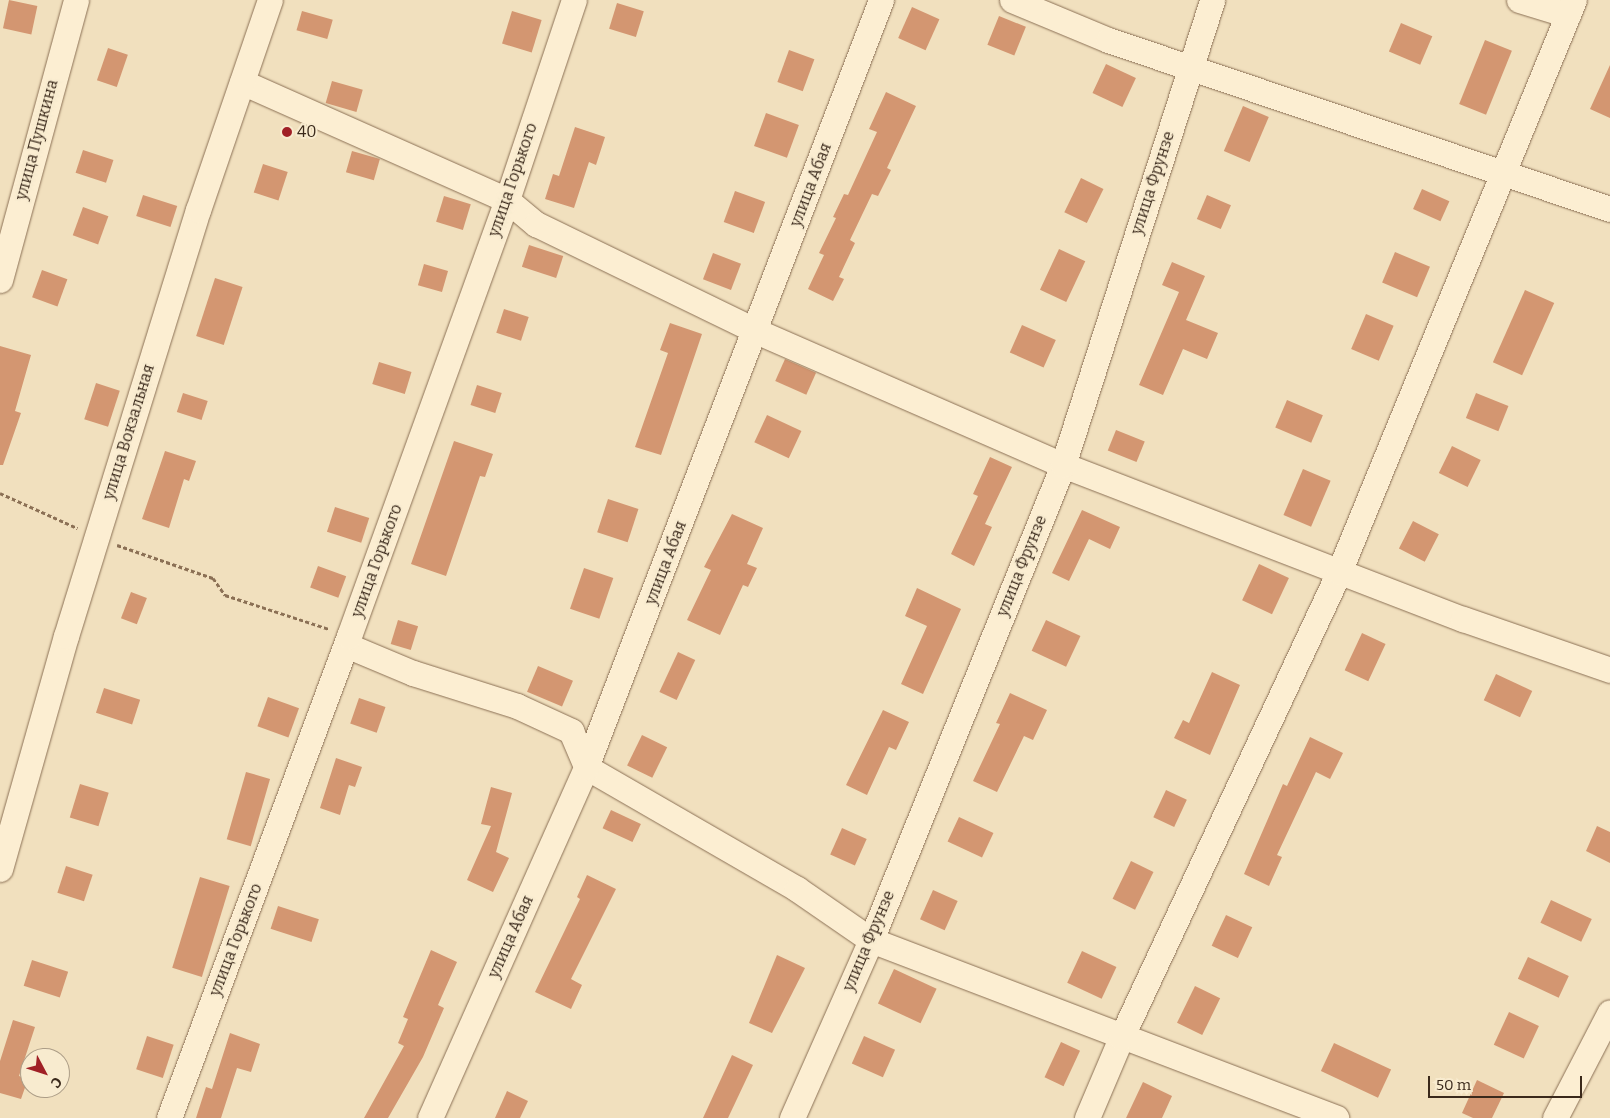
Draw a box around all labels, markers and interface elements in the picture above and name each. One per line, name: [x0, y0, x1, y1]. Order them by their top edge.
street label: улица Пушкина: [12, 78, 62, 202]
street label: улица Горького: [485, 121, 541, 239]
place label: 40: [297, 122, 317, 142]
marker: 40: [281, 126, 293, 138]
street label: улица Фрунзе: [1127, 129, 1179, 237]
street label: улица Абая: [786, 140, 836, 230]
street label: улица Вокзальная: [99, 362, 159, 502]
street label: улица Горького: [348, 502, 406, 620]
street label: улица Фрунзе: [993, 513, 1051, 619]
street label: улица Абая: [641, 518, 691, 608]
street label: улица Горького: [206, 881, 266, 999]
street label: улица Фрунзе: [839, 888, 899, 994]
street label: улица Абая: [484, 893, 538, 981]
north arrow: [20, 1048, 70, 1098]
scale bar: [1430, 1066, 1584, 1098]
text: С: [47, 1073, 65, 1091]
text: 50 m: [1436, 1076, 1471, 1094]

